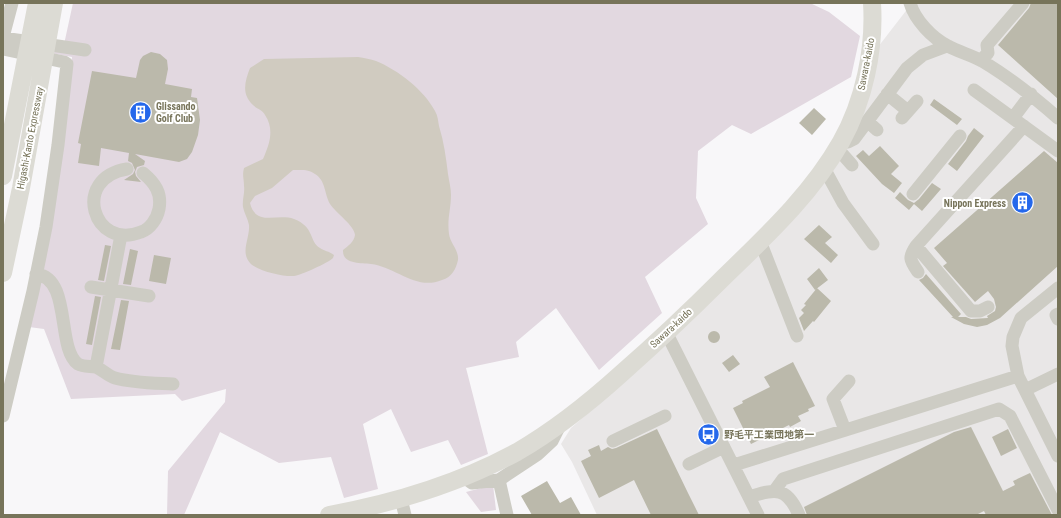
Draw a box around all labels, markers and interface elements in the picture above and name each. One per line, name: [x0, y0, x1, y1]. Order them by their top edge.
street label: Sawara-kaido: [856, 37, 876, 91]
street label: Higashi-Kanto Expressway: [15, 86, 45, 190]
building icon: Glissando Golf Club: [128, 99, 154, 125]
place label: Glissando Golf Club: [156, 101, 196, 124]
building icon: Nippon Express: [1009, 190, 1035, 216]
place label: Nippon Express: [944, 198, 1006, 209]
street label: Sawara-kaido: [648, 306, 694, 350]
bus stop icon: 野毛平工業団地第一: [695, 421, 721, 447]
place label: 野毛平工業団地第一: [724, 429, 814, 440]

